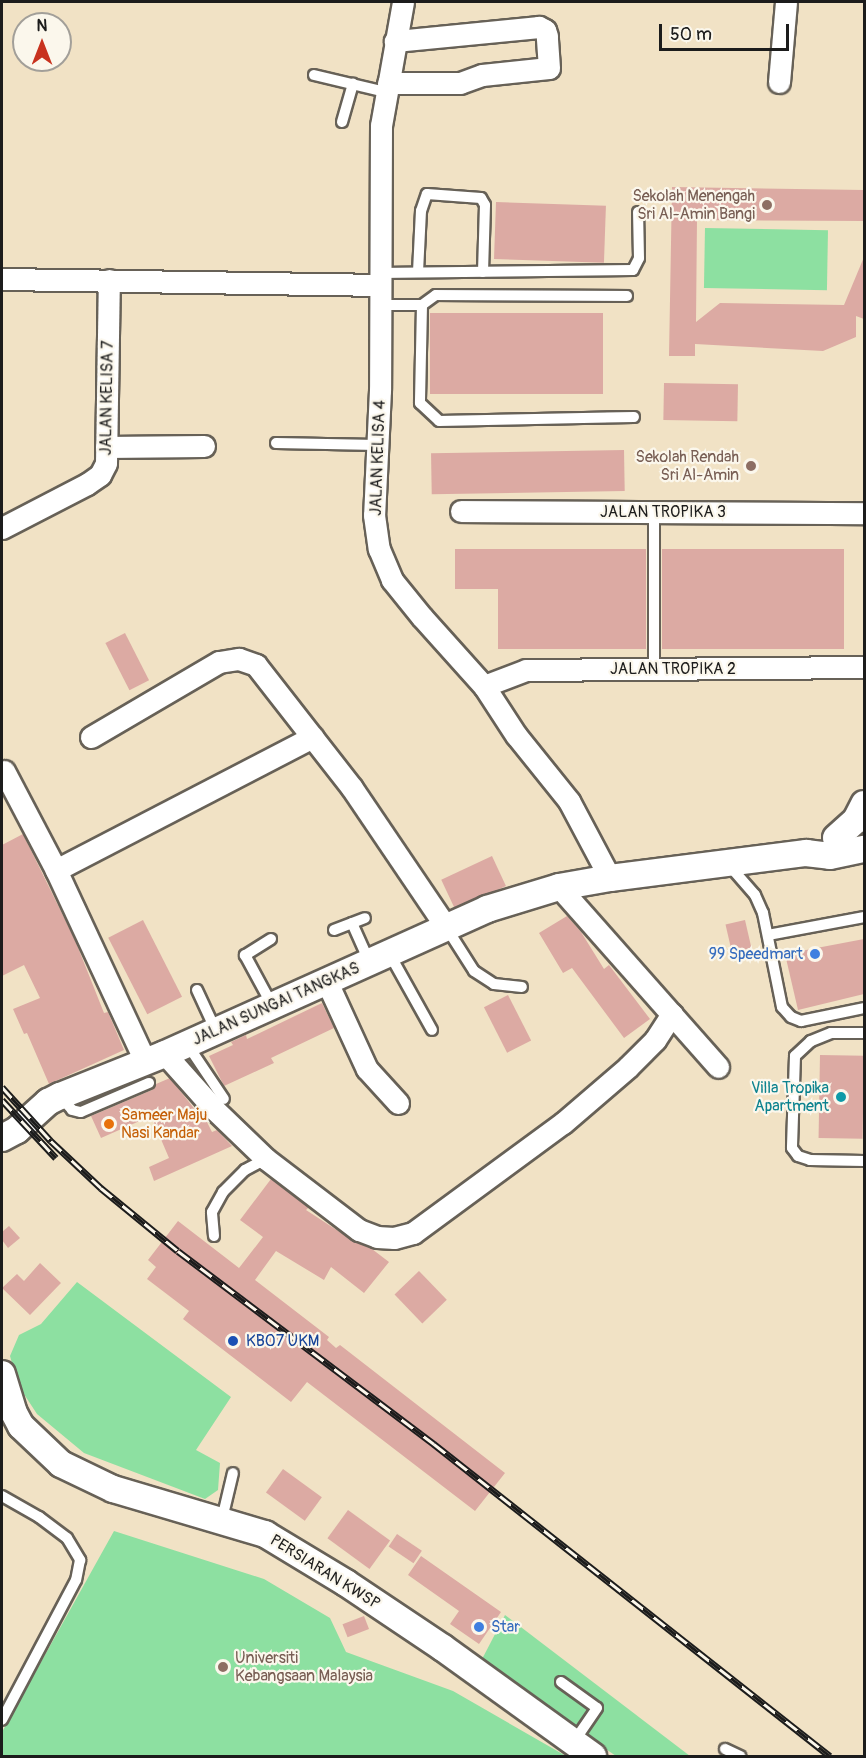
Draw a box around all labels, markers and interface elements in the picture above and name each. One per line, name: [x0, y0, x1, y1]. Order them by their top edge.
north arrow: [12, 12, 72, 72]
scale bar: [662, 12, 792, 50]
text: N: [37, 16, 47, 36]
text: 50 m: [670, 23, 712, 46]
place label: Sekolah Menengah Sri Al-Amin Bangi: [633, 186, 755, 224]
marker: Sekolah Menengah Sri Al-Amin Bangi: [760, 198, 774, 212]
street label: JALAN KELISA 7: [96, 340, 118, 456]
street label: JALAN KELISA 4: [366, 400, 390, 516]
place label: Sekolah Rendah Sri Al-Amin: [636, 447, 739, 485]
marker: Sekolah Rendah Sri Al-Amin: [744, 459, 758, 473]
street label: JALAN TROPIKA 3: [600, 502, 726, 522]
street label: JALAN TROPIKA 2: [610, 659, 736, 679]
place label: 99 Speedmart: [709, 944, 803, 964]
marker: 99 Speedmart: [808, 947, 822, 961]
street label: JALAN SUNGAI TANGKAS: [189, 958, 363, 1050]
place label: Villa Tropika Apartment: [751, 1078, 829, 1116]
marker: Villa Tropika Apartment: [834, 1090, 848, 1104]
place label: Sameer Maju Nasi Kandar: [121, 1105, 207, 1143]
marker: Sameer Maju Nasi Kandar: [102, 1117, 116, 1131]
place label: KB07 UKM: [246, 1331, 319, 1351]
marker: KB07 UKM: [224, 1332, 242, 1350]
street label: PERSIARAN KWSP: [266, 1530, 384, 1614]
place label: Star: [491, 1617, 520, 1637]
marker: Star: [472, 1620, 486, 1634]
place label: Universiti Kebangsaan Malaysia: [235, 1648, 373, 1686]
marker: Universiti Kebangsaan Malaysia: [216, 1660, 230, 1674]

